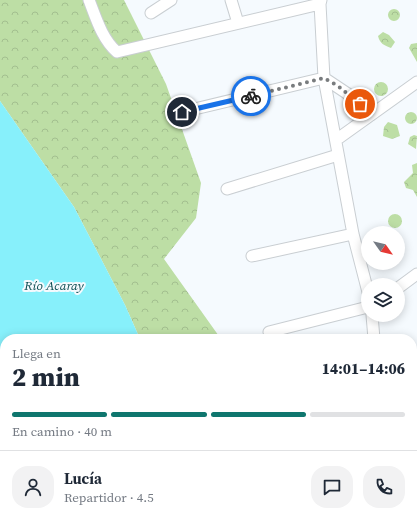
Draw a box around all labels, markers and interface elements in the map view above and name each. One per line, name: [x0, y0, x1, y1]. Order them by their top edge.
courier: [231, 76, 271, 116]
icon: bike: [240, 85, 262, 107]
pin: [343, 87, 377, 121]
icon: bag: [349, 93, 371, 115]
pin: [165, 95, 199, 129]
icon: home: [171, 101, 193, 123]
north arrow: [361, 226, 405, 270]
map controls: [361, 226, 405, 322]
water label: Río Acaray: [23, 277, 85, 294]
button: layers: [361, 278, 405, 322]
text: Llega en: [12, 345, 61, 362]
text: 14:01–14:06: [322, 358, 405, 379]
text: 2 min: [12, 359, 80, 395]
text: En camino · 40 m: [12, 423, 112, 440]
button: person: [12, 466, 54, 508]
button: chat: [311, 466, 353, 508]
button: phone: [363, 466, 405, 508]
text: Lucía: [64, 468, 102, 489]
text: Repartidor · 4.5: [64, 489, 154, 506]

